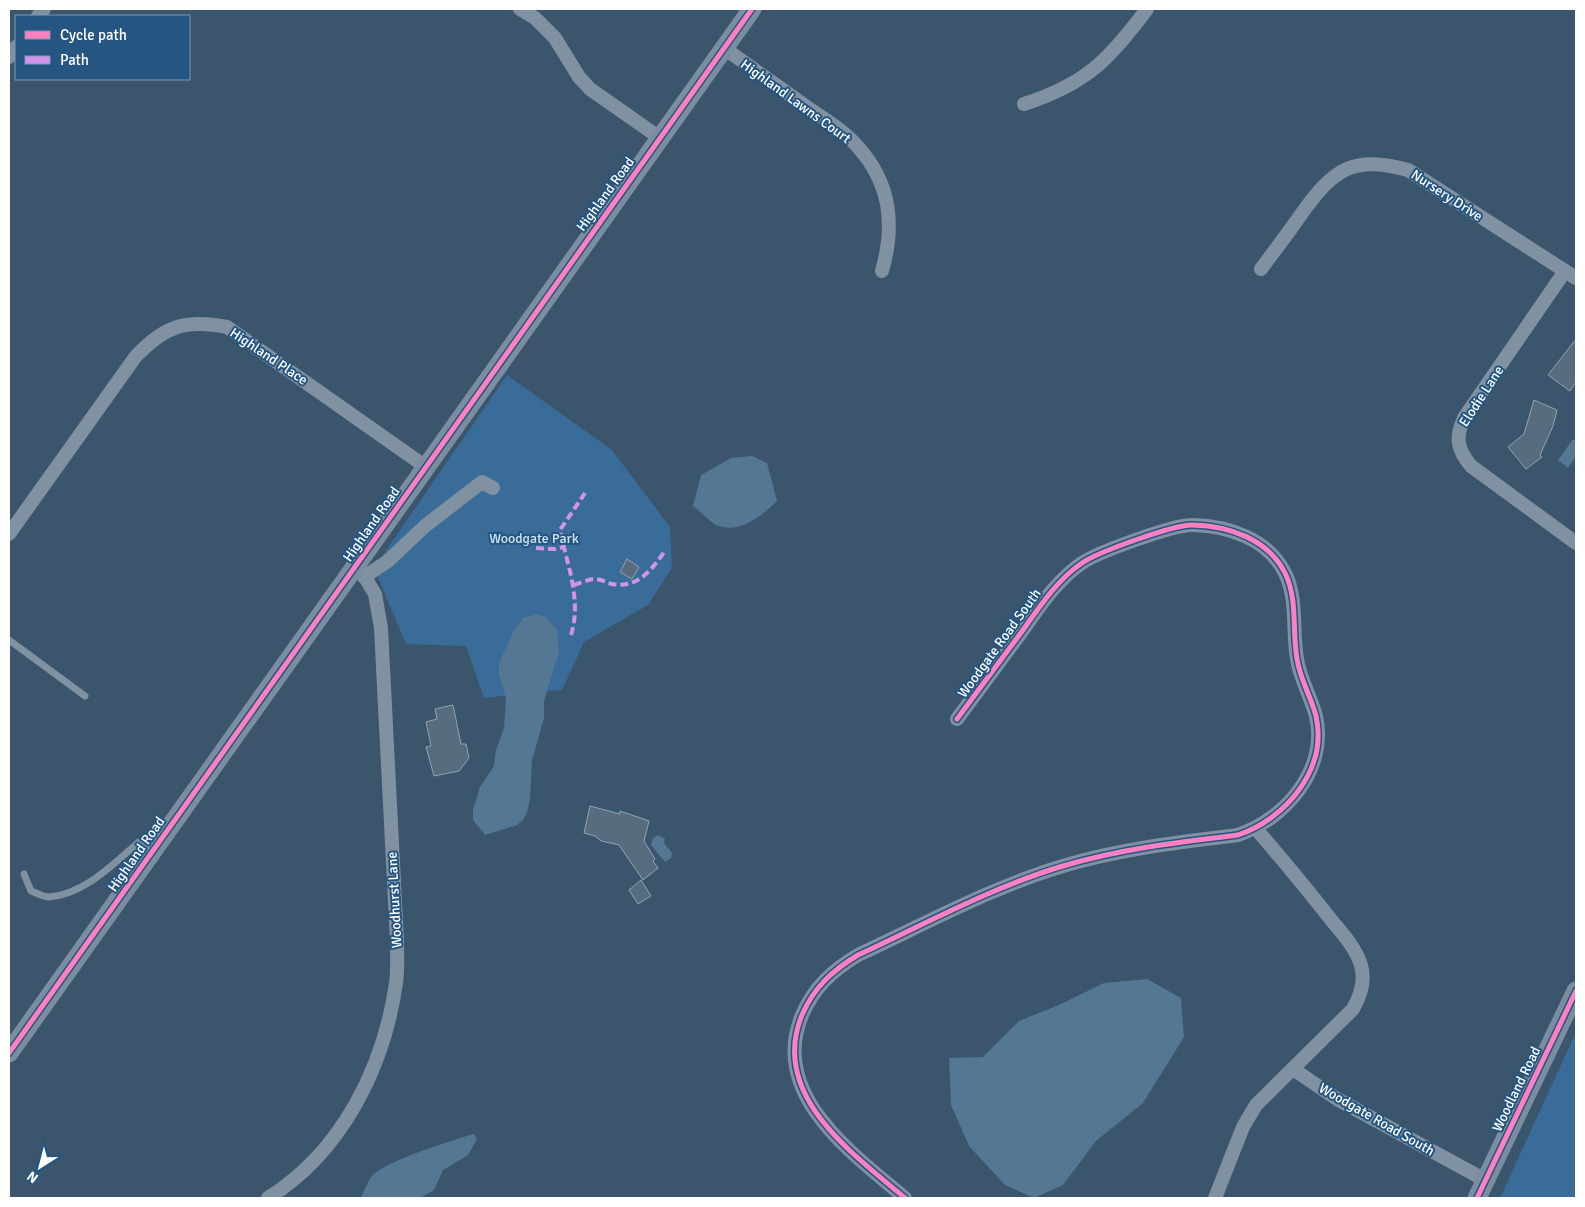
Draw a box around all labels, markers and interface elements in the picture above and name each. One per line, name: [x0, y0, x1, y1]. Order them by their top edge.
legend: [15, 15, 190, 80]
text: Cycle path: [60, 26, 127, 44]
text: Path: [60, 51, 89, 69]
street label: Highland Lawns Court: [737, 56, 854, 147]
street label: Highland Road: [573, 154, 638, 235]
street label: Nursery Drive: [1408, 166, 1486, 225]
street label: Highland Place: [227, 324, 311, 389]
street label: Elodie Lane: [1455, 363, 1507, 430]
street label: Highland Road: [339, 484, 403, 565]
park label: Woodgate Park: [489, 530, 579, 547]
street label: Woodgate Road South: [954, 585, 1045, 701]
street label: Highland Road: [104, 814, 168, 895]
street label: Woodhurst Lane: [383, 851, 406, 949]
street label: Woodland Road: [1488, 1044, 1544, 1135]
street label: Woodgate Road South: [1316, 1079, 1438, 1159]
north arrow: [15, 1142, 65, 1192]
text: N: [24, 1167, 42, 1187]

